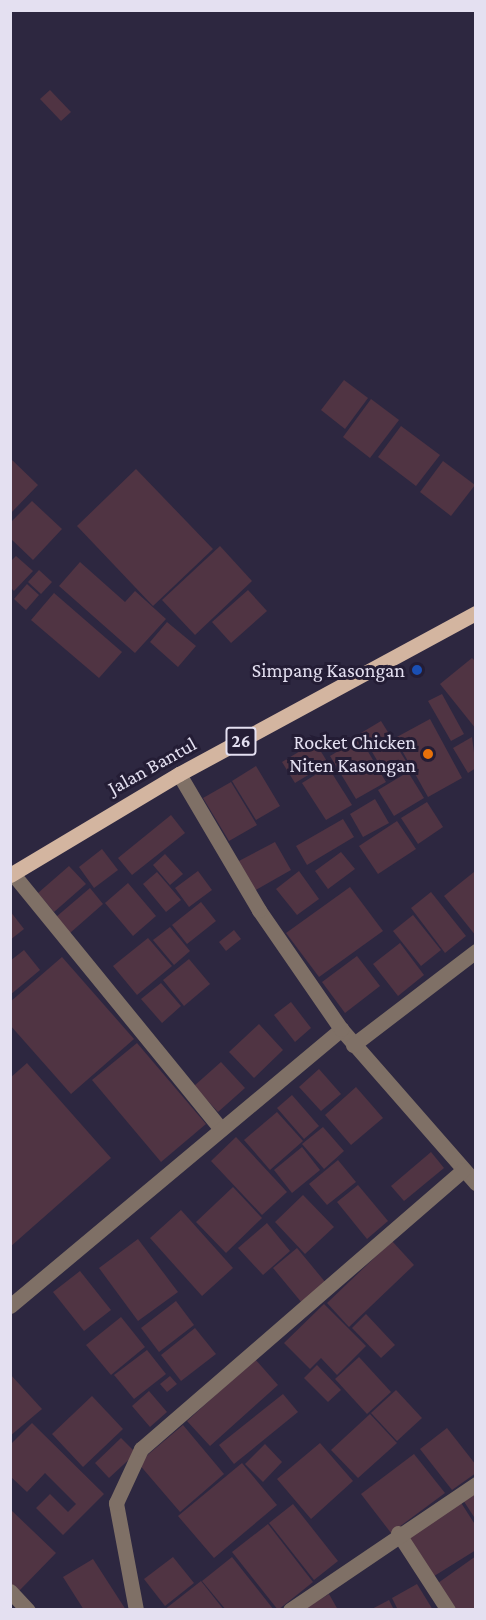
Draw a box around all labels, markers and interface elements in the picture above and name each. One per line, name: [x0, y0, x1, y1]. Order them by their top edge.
place label: Simpang Kasongan: [252, 658, 405, 682]
marker: Simpang Kasongan: [410, 663, 424, 677]
road number: 26: [224, 726, 258, 756]
place label: Rocket Chicken Niten Kasongan: [289, 730, 416, 777]
street label: Jalan Bantul: [104, 732, 200, 800]
marker: Rocket Chicken Niten Kasongan: [421, 747, 435, 761]

